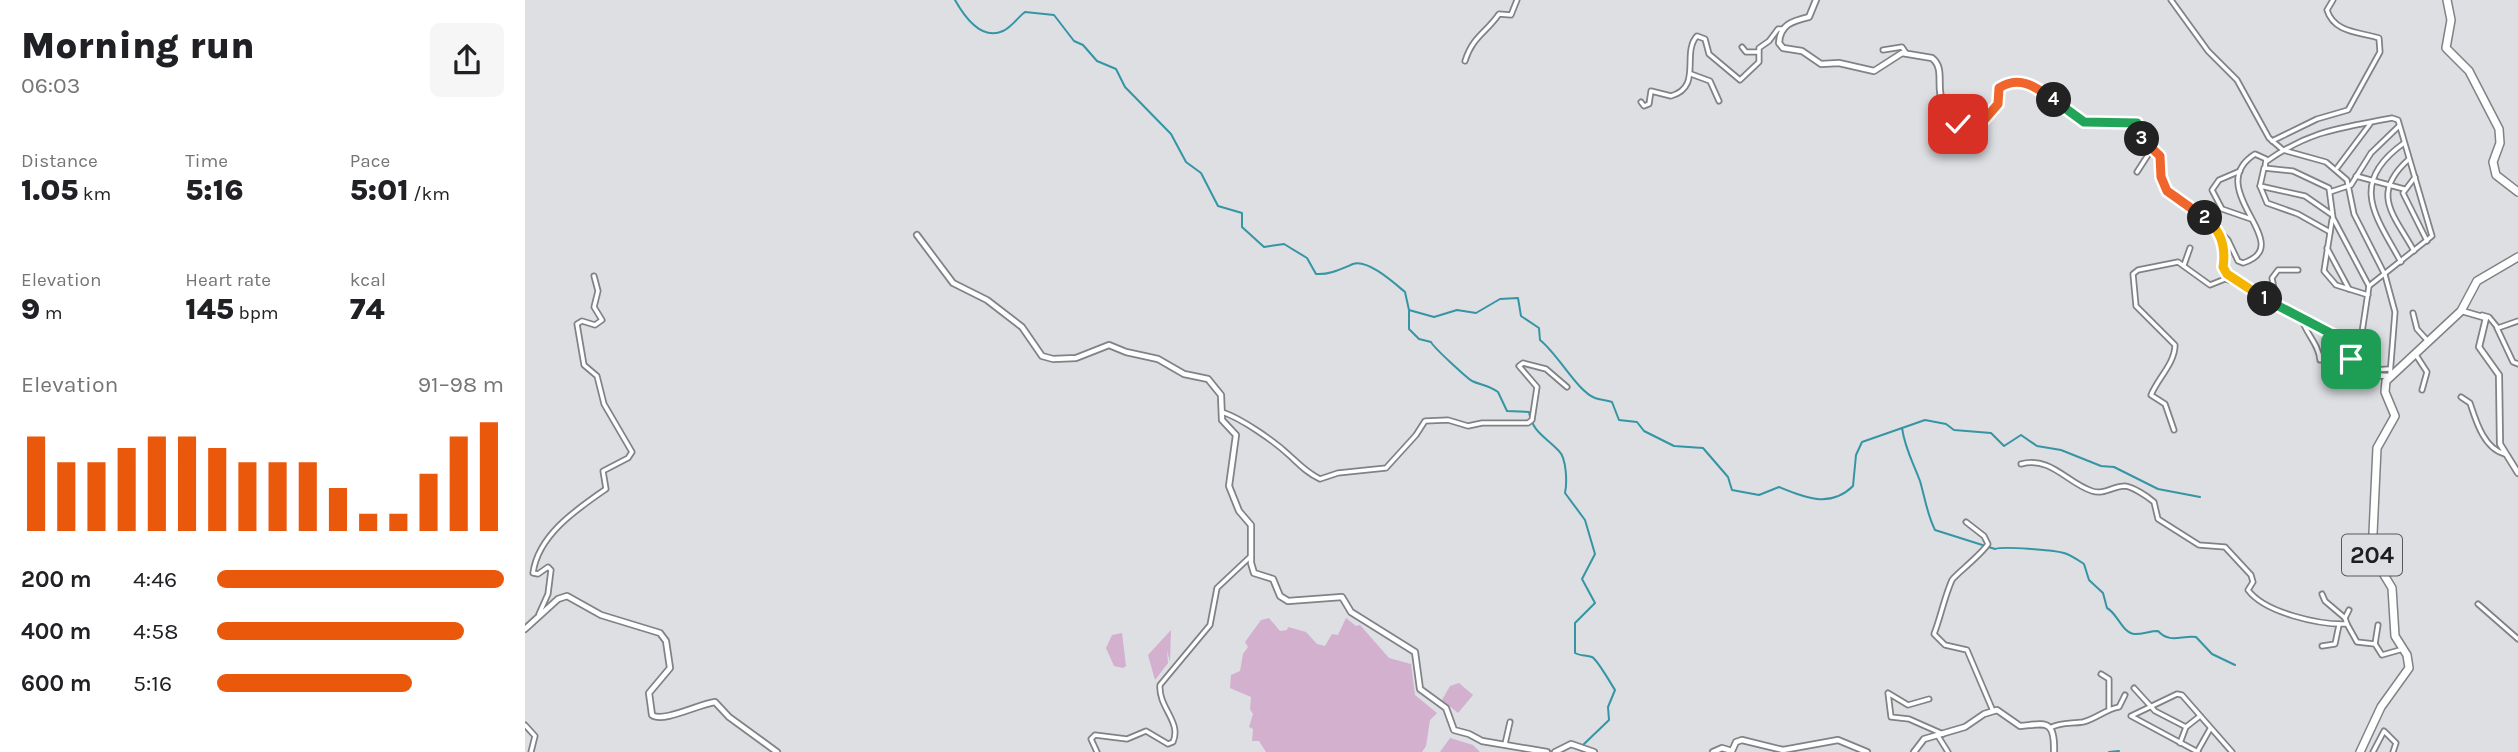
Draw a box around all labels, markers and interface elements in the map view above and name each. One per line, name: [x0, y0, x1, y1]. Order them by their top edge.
text: Morning run: [21, 23, 255, 68]
button: share: [430, 23, 504, 97]
text: 06:03: [21, 72, 80, 99]
pin: 4: [2037, 82, 2071, 118]
text: 4: [2048, 88, 2059, 110]
pin: [1928, 94, 1988, 154]
icon: check: [1939, 105, 1977, 143]
pin: 3: [2125, 122, 2159, 156]
text: 3: [2136, 127, 2147, 149]
text: Distance: [21, 150, 98, 172]
text: Time: [185, 150, 228, 172]
text: Pace: [350, 150, 390, 172]
text: 1.05: [21, 172, 78, 208]
text: 5:16: [185, 172, 243, 208]
text: 5:01: [350, 172, 409, 208]
text: km: [78, 183, 111, 205]
text: /km: [409, 183, 450, 205]
pin: 2: [2187, 200, 2223, 235]
text: 2: [2199, 206, 2210, 228]
text: Elevation: [21, 269, 101, 291]
text: Heart rate: [185, 269, 271, 291]
text: kcal: [350, 269, 386, 291]
pin: 1: [2247, 282, 2283, 316]
text: 1: [2261, 287, 2268, 309]
text: 9: [21, 291, 40, 327]
text: 145: [185, 291, 234, 327]
text: 74: [350, 291, 384, 327]
text: m: [40, 302, 63, 324]
text: bpm: [234, 302, 279, 324]
pin: [2321, 329, 2381, 389]
icon: arrive: [2332, 340, 2370, 378]
text: Elevation: [21, 371, 118, 398]
text: 91–98 m: [418, 371, 504, 398]
road number: 204: [2342, 534, 2402, 576]
text: 200 m: [21, 566, 92, 593]
text: 4:46: [133, 566, 177, 593]
text: 400 m: [21, 618, 91, 645]
text: 4:58: [133, 618, 178, 645]
text: 600 m: [21, 670, 92, 697]
text: 5:16: [133, 670, 172, 697]

